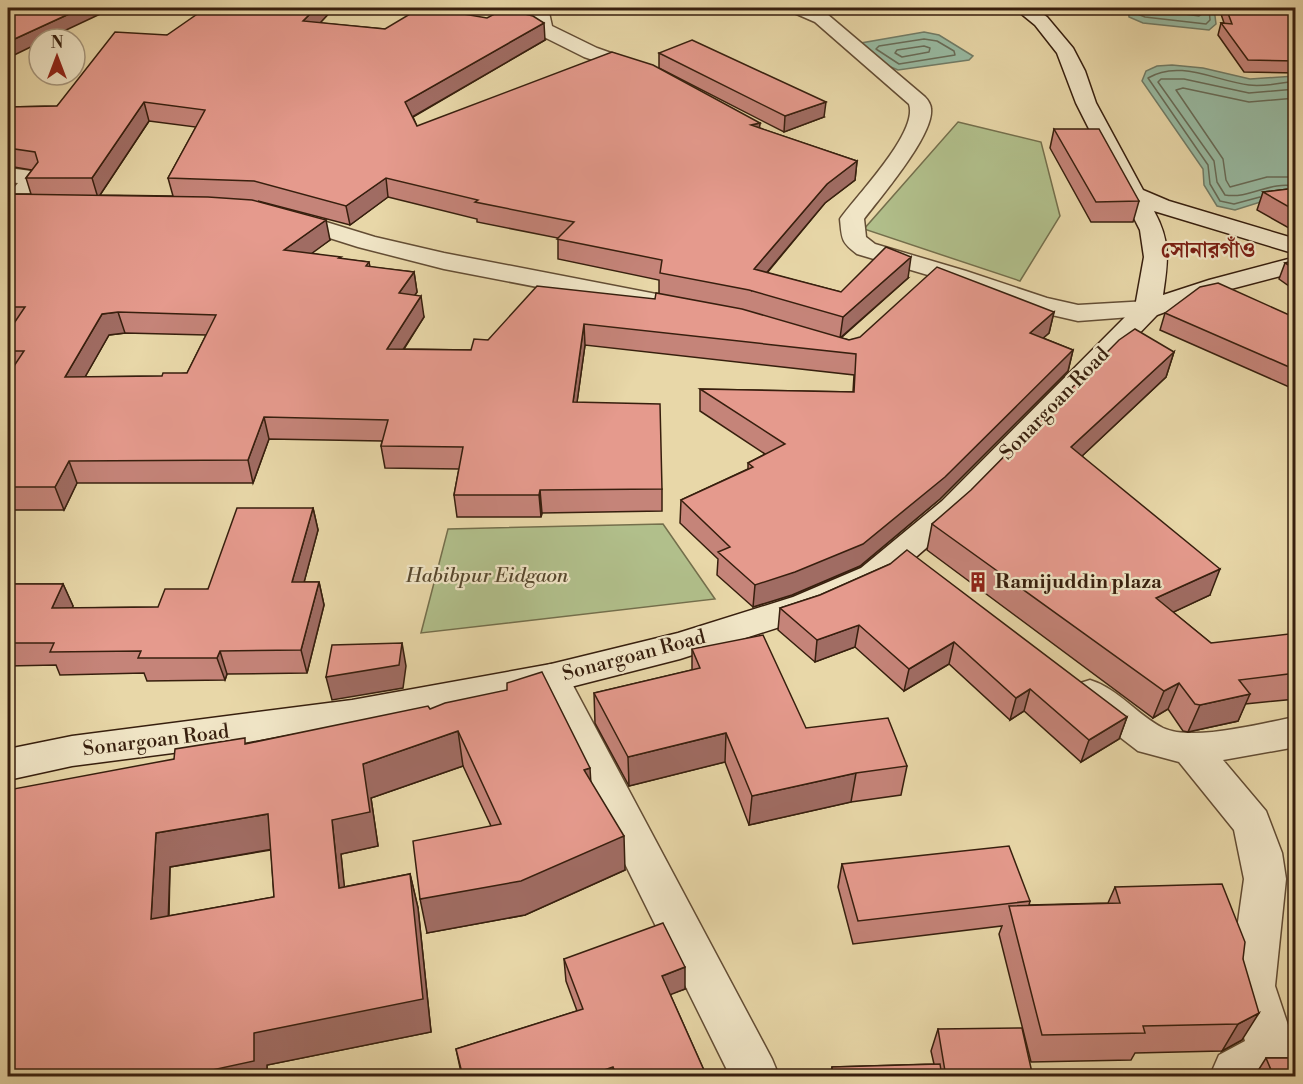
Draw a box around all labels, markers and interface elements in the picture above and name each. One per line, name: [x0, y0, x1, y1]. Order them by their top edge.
north arrow: [27, 27, 87, 87]
text: N: [51, 33, 64, 53]
district label: সোনারগাঁও: [1161, 236, 1255, 264]
street label: Sonargoan Road: [995, 342, 1116, 466]
park label: Habibpur Eidgaon: [405, 564, 569, 589]
building icon: Ramijuddin plaza: [966, 570, 990, 594]
place label: Ramijuddin plaza: [995, 570, 1162, 595]
street label: Sonargoan Road: [560, 625, 709, 687]
street label: Sonargoan Road: [81, 720, 231, 762]

